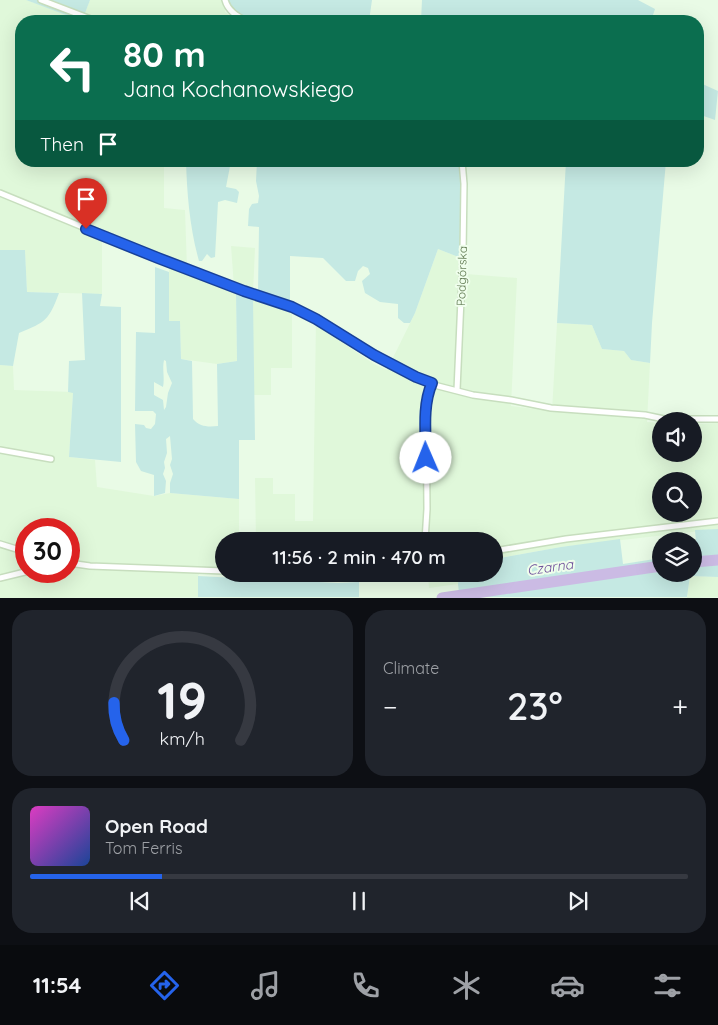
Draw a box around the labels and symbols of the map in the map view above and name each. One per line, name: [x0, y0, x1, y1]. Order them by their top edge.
pin: [65, 178, 107, 229]
street label: Podgórska: [453, 246, 470, 306]
position arrow: [399, 431, 451, 483]
speed limit sign: 30: [15, 518, 80, 583]
water label: Czarna: [526, 555, 576, 579]

